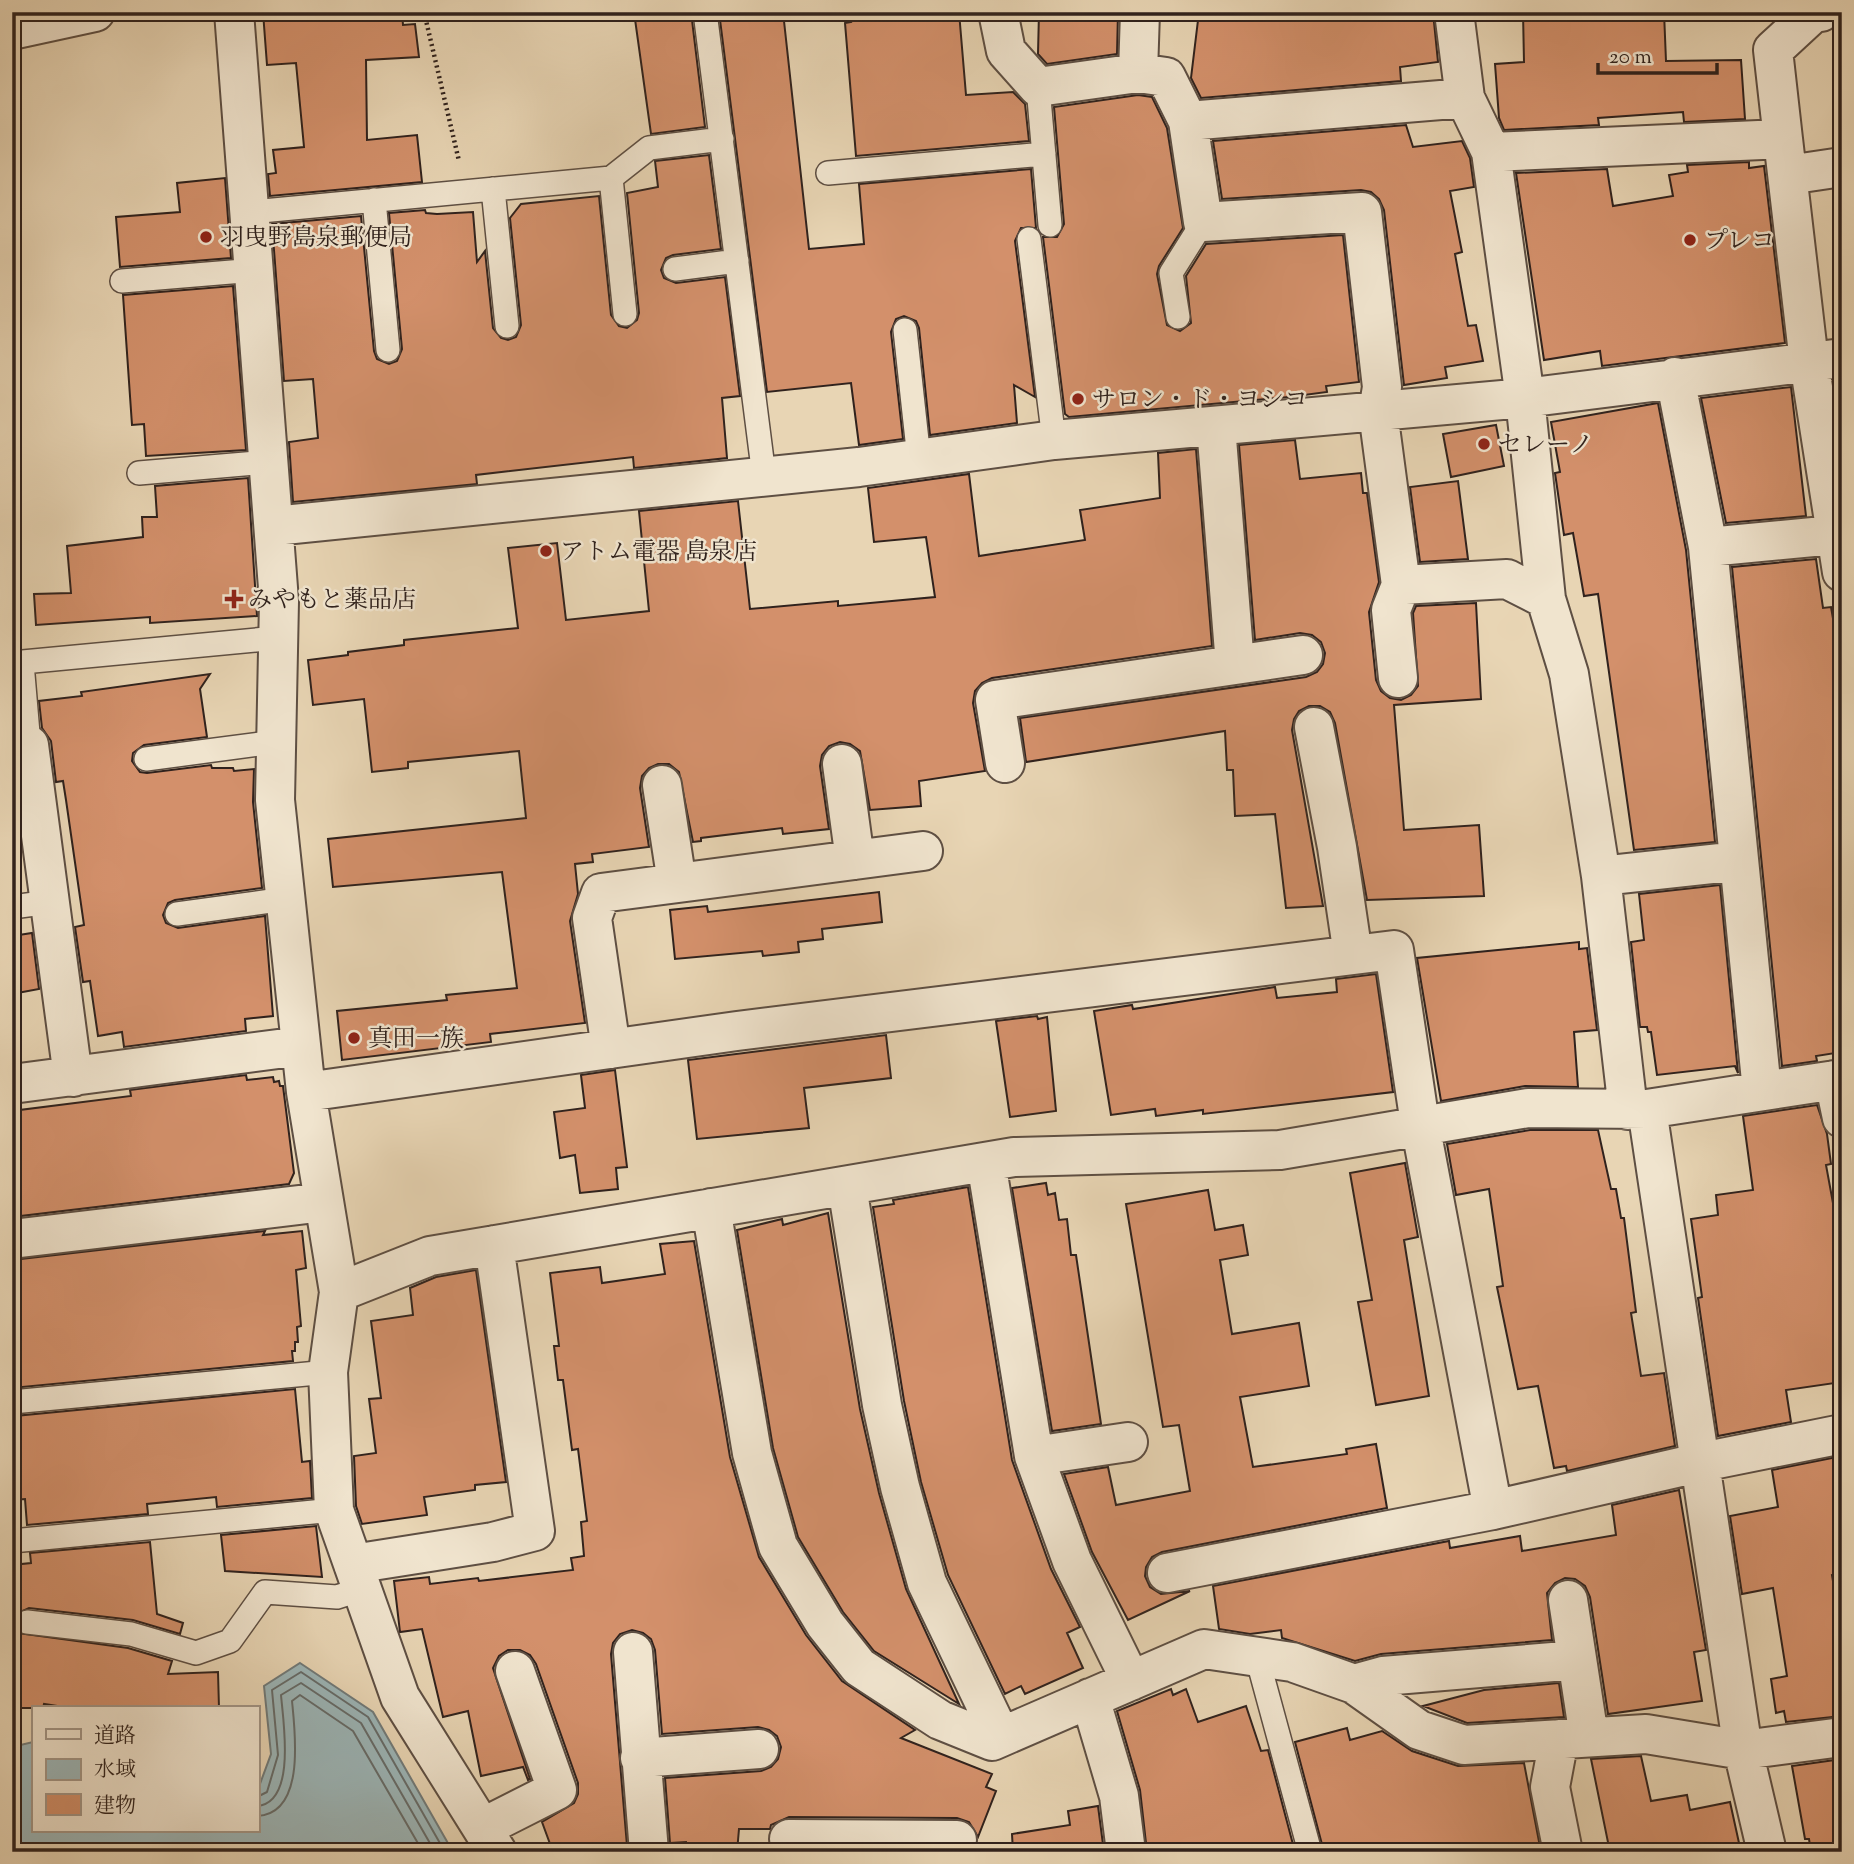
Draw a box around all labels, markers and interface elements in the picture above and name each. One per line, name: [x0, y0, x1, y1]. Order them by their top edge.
scale bar: [1598, 32, 1717, 76]
text: 20 m: [1609, 43, 1652, 73]
place label: 羽曳野島泉郵便局: [220, 222, 412, 256]
place label: プレコ: [1704, 225, 1775, 259]
marker: 羽曳野島泉郵便局: [198, 229, 214, 245]
marker: プレコ: [1682, 232, 1698, 248]
place label: サロン・ド・ヨシコ: [1092, 384, 1308, 418]
marker: サロン・ド・ヨシコ: [1070, 391, 1086, 407]
place label: セレーノ: [1498, 429, 1594, 463]
marker: セレーノ: [1476, 436, 1492, 452]
place label: アトム電器 島泉店: [560, 536, 757, 570]
marker: アトム電器 島泉店: [538, 543, 554, 559]
place label: みやもと薬品店: [248, 584, 416, 618]
marker: みやもと薬品店: [226, 591, 242, 607]
place label: 真田一族: [368, 1023, 464, 1057]
marker: 真田一族: [346, 1030, 362, 1046]
legend: [32, 1706, 259, 1832]
text: 道路: [94, 1722, 136, 1752]
text: 水域: [94, 1756, 136, 1786]
text: 建物: [94, 1792, 136, 1822]

